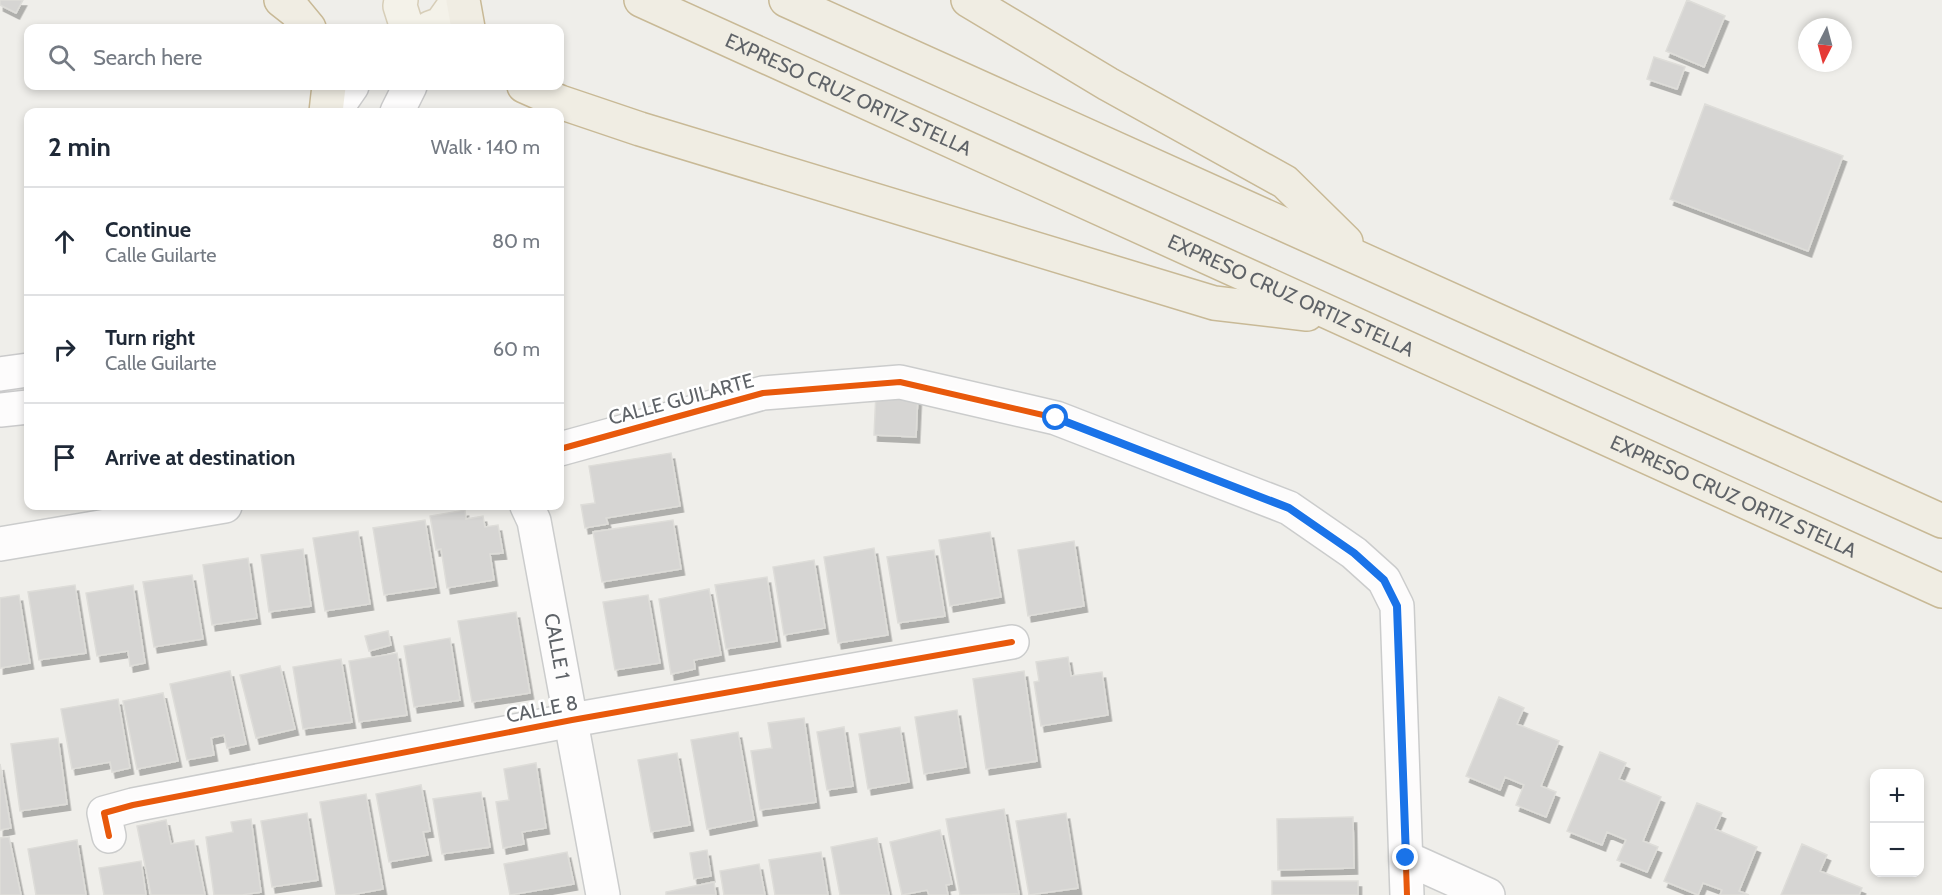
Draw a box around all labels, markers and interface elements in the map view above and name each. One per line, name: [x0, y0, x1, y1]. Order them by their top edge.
north arrow: [1798, 18, 1852, 72]
search box: [24, 24, 564, 90]
street label: EXPRESO CRUZ ORTIZ STELLA: [722, 28, 976, 161]
icon: search: [45, 41, 78, 74]
text: Search here: [93, 44, 202, 71]
text: 2 min: [48, 131, 111, 163]
text: Walk · 140 m: [431, 135, 540, 159]
text: Continue: [105, 216, 191, 243]
icon: ahead: [48, 225, 81, 258]
text: 80 m: [492, 229, 540, 253]
street label: EXPRESO CRUZ ORTIZ STELLA: [1164, 229, 1419, 362]
text: Calle Guilarte: [105, 243, 217, 267]
text: Turn right: [105, 324, 195, 351]
icon: right: [48, 333, 81, 366]
text: 60 m: [493, 337, 540, 361]
text: Calle Guilarte: [105, 351, 217, 375]
street label: CALLE GUILARTE: [606, 368, 756, 430]
route start: [1042, 404, 1068, 430]
street label: EXPRESO CRUZ ORTIZ STELLA: [1607, 430, 1861, 563]
icon: arrive: [48, 441, 81, 474]
text: Arrive at destination: [105, 444, 295, 471]
street label: CALLE 1: [539, 611, 575, 681]
street label: CALLE 8: [504, 690, 580, 728]
map controls: [1870, 769, 1924, 877]
button: +: [1870, 769, 1924, 823]
button: −: [1870, 823, 1924, 877]
route end: [1392, 844, 1418, 870]

